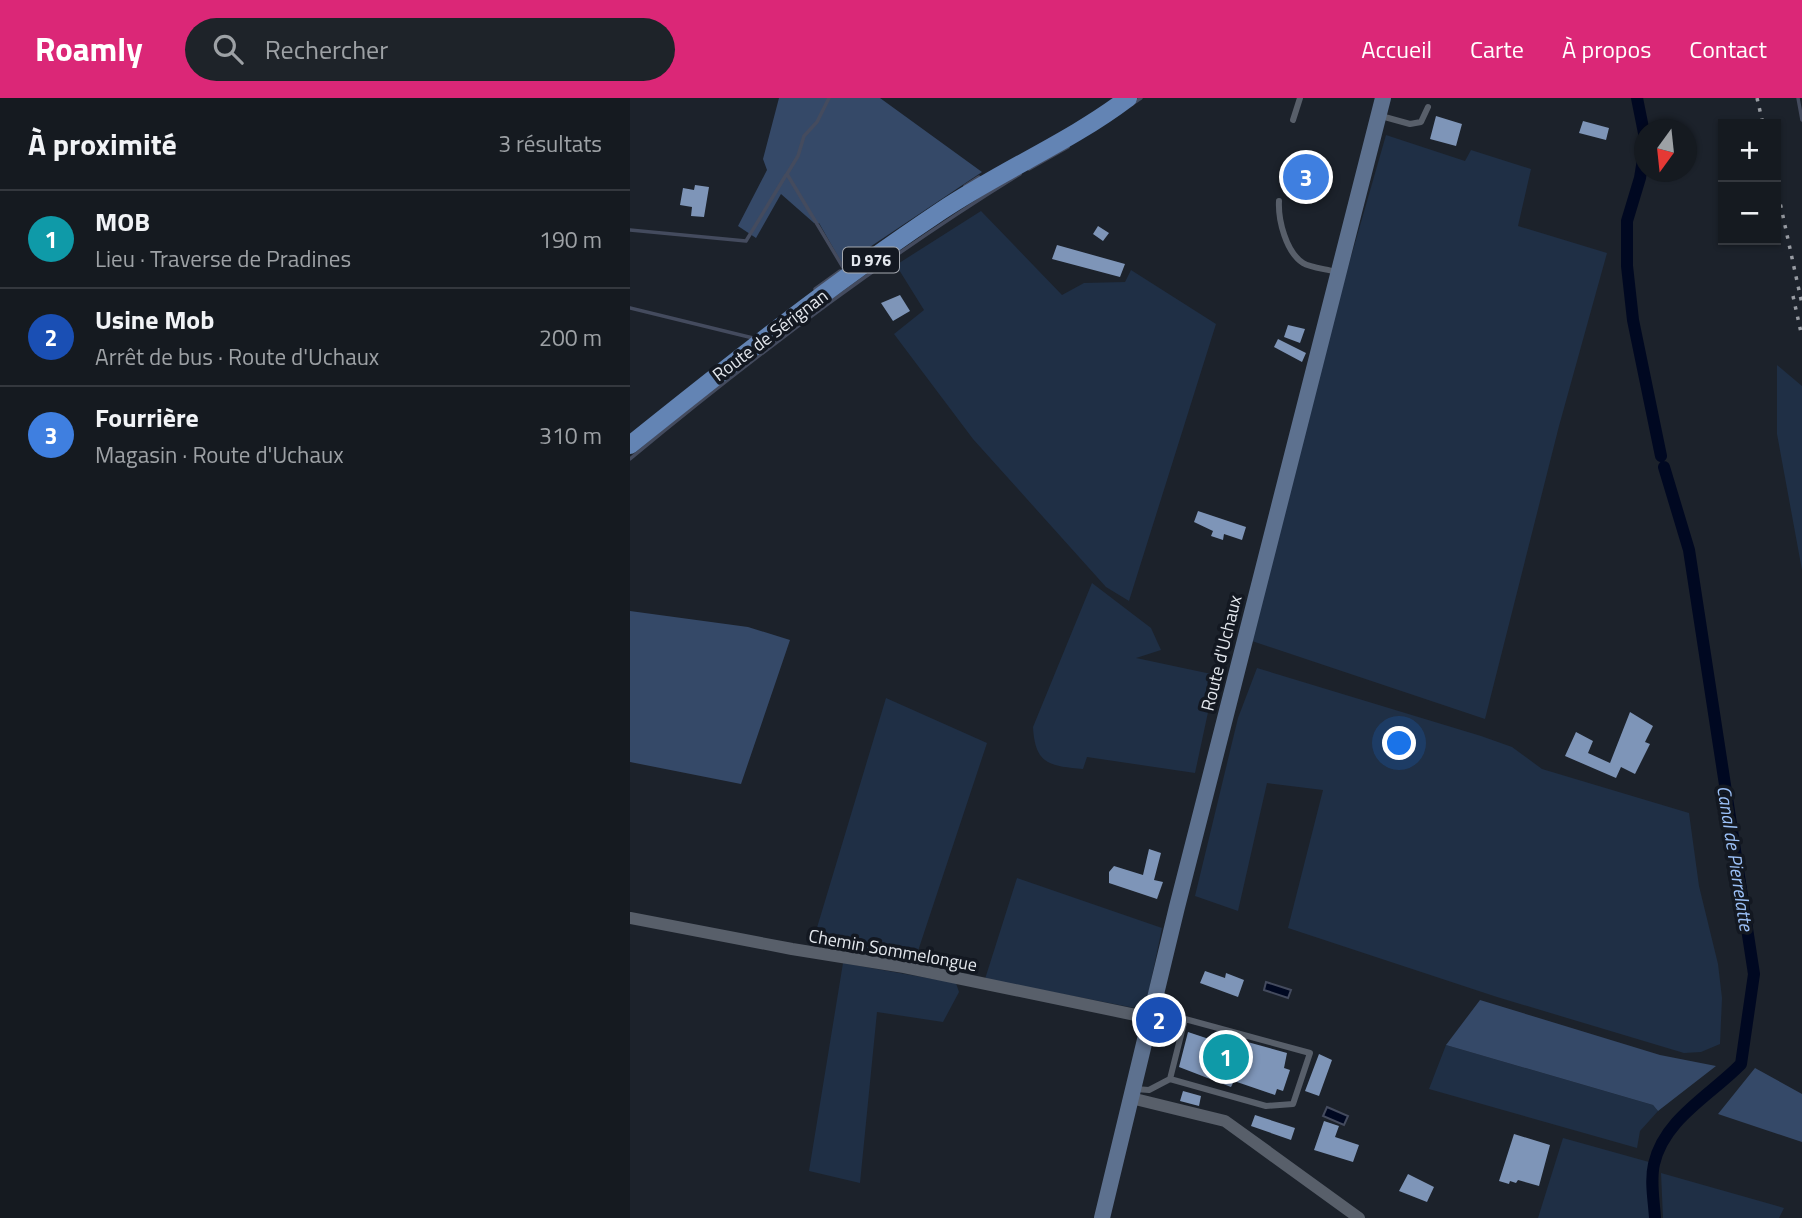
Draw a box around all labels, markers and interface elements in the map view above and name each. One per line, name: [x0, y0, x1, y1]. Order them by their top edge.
search box: [185, 18, 675, 81]
text: Roamly: [35, 24, 143, 74]
icon: search: [209, 30, 247, 68]
text: Rechercher: [265, 30, 388, 69]
text: Accueil: [1361, 31, 1432, 67]
text: Carte: [1470, 31, 1524, 67]
text: À propos: [1562, 31, 1651, 67]
text: Contact: [1689, 31, 1767, 67]
north arrow: [1634, 119, 1697, 182]
map controls: [1718, 119, 1781, 245]
button: +: [1718, 119, 1781, 182]
text: À proximité: [28, 121, 177, 167]
text: 3 résultats: [498, 126, 602, 161]
pin: 3: [1283, 151, 1329, 203]
button: −: [1718, 182, 1781, 245]
text: MOB: [95, 202, 150, 241]
text: 1: [45, 222, 57, 257]
text: 190 m: [539, 222, 602, 257]
text: Lieu · Traverse de Pradines: [95, 241, 351, 276]
road number: D 976: [843, 248, 899, 272]
street label: Route de Sérignan: [707, 283, 833, 387]
text: Usine Mob: [95, 300, 214, 339]
text: 2: [45, 320, 57, 355]
text: 200 m: [539, 320, 602, 355]
text: Arrêt de bus · Route d'Uchaux: [95, 339, 379, 374]
text: Fourrière: [95, 398, 199, 437]
text: 3: [45, 418, 57, 453]
text: 310 m: [539, 418, 602, 453]
text: Magasin · Route d'Uchaux: [95, 437, 344, 472]
street label: Route d'Uchaux: [1194, 592, 1248, 714]
your location: [1382, 726, 1416, 760]
water label: Canal de Pierrelatte: [1710, 783, 1762, 934]
street label: Chemin Sommelongue: [807, 922, 979, 978]
pin: 2: [1136, 994, 1182, 1046]
pin: 1: [1203, 1031, 1249, 1083]

